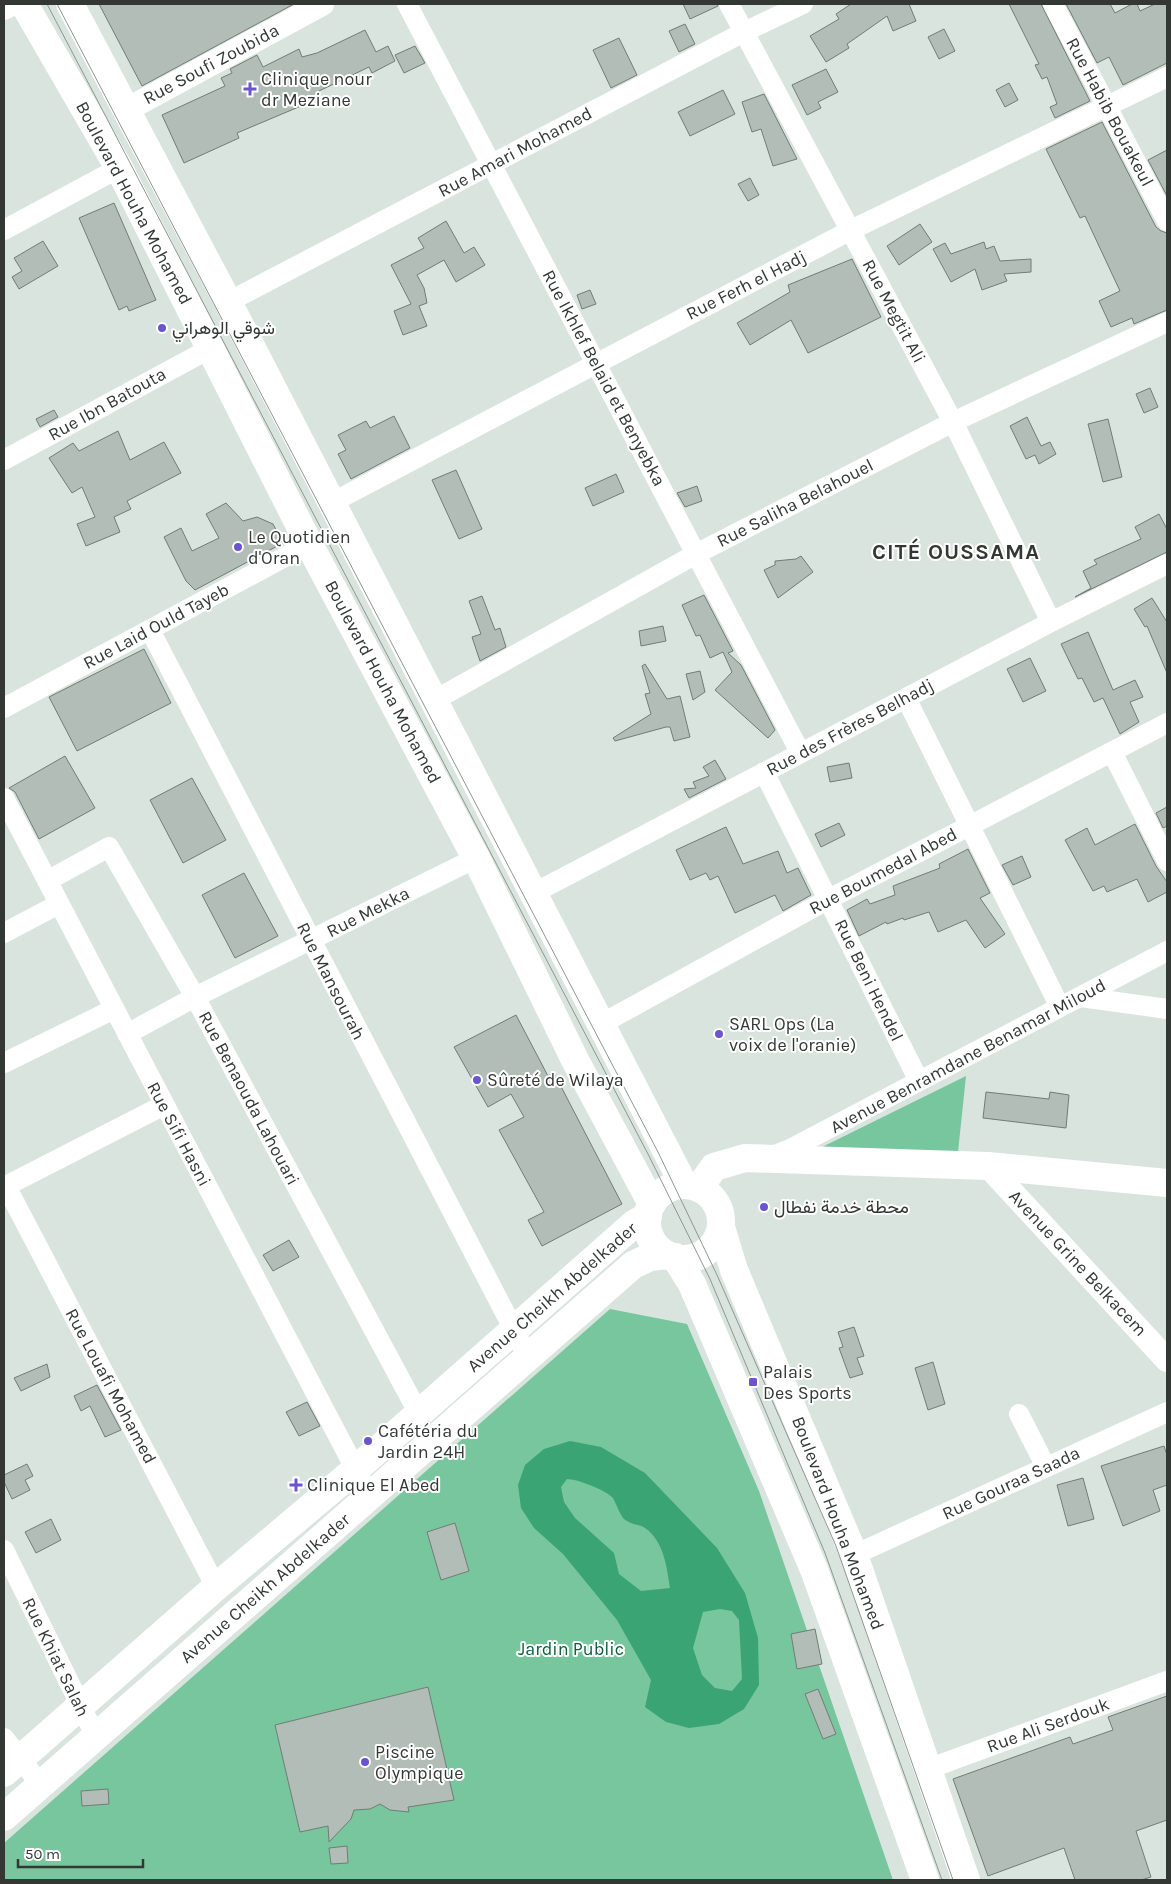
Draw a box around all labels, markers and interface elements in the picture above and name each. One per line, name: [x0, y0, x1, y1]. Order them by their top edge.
street label: Rue Soufi Zoubida: [139, 19, 283, 109]
street label: Rue Habib Bouakeul: [1061, 34, 1159, 190]
place label: Clinique nour dr Meziane: [261, 68, 372, 111]
marker: Clinique nour dr Meziane: [243, 82, 257, 96]
street label: Boulevard Houha Mohamed: [71, 98, 197, 308]
street label: Rue Amari Mohamed: [434, 102, 596, 202]
street label: Rue Ferh el Hadj: [682, 245, 810, 325]
street label: Rue Megtit Ali: [858, 256, 930, 366]
street label: Rue Ikhlef Belaid et Benyebka: [538, 266, 670, 490]
place label: شوقي الوهراني: [172, 317, 275, 343]
marker: شوقي الوهراني: [156, 322, 168, 334]
street label: Rue Ibn Batouta: [44, 362, 170, 446]
street label: Rue Saliha Belahouel: [713, 454, 877, 552]
place label: Le Quotidien d'Oran: [248, 526, 351, 569]
district label: CITÉ OUSSAMA: [872, 538, 1040, 565]
marker: Le Quotidien d'Oran: [232, 541, 244, 553]
street label: Boulevard Houha Mohamed: [320, 577, 446, 787]
street label: Rue Laid Ould Tayeb: [79, 578, 233, 674]
street label: Rue des Frères Belhadj: [763, 674, 937, 780]
street label: Rue Boumedal Abed: [805, 823, 961, 919]
street label: Rue Mekka: [323, 882, 413, 942]
street label: Rue Beni Hendel: [830, 915, 908, 1045]
street label: Rue Mansourah: [292, 919, 370, 1043]
street label: Avenue Benramdane Benamar Miloud: [827, 974, 1109, 1138]
street label: Rue Benaouda Lahouari: [194, 1007, 304, 1189]
place label: SARL Ops (La voix de l'oranie): [729, 1013, 857, 1056]
marker: SARL Ops (La voix de l'oranie): [713, 1028, 725, 1040]
place label: Sûreté de Wilaya: [487, 1069, 624, 1091]
marker: Sûreté de Wilaya: [471, 1074, 483, 1086]
street label: Rue Sifi Hasni: [142, 1078, 216, 1190]
street label: Avenue Grine Belkacem: [1004, 1185, 1152, 1341]
place label: محطة خدمة نفطال: [774, 1196, 909, 1218]
marker: محطة خدمة نفطال: [758, 1201, 770, 1213]
street label: Avenue Cheikh Abdelkader: [463, 1217, 642, 1377]
street label: Rue Louafi Mohamed: [61, 1304, 161, 1468]
place label: Palais Des Sports: [763, 1361, 852, 1404]
marker: Palais Des Sports: [747, 1376, 759, 1388]
street label: Boulevard Houha Mohamed: [787, 1413, 889, 1633]
place label: Cafétéria du Jardin 24H: [378, 1420, 478, 1463]
marker: Cafétéria du Jardin 24H: [362, 1435, 374, 1447]
street label: Rue Gouraa Saada: [939, 1441, 1083, 1525]
place label: Clinique El Abed: [307, 1474, 440, 1496]
marker: Clinique El Abed: [289, 1478, 303, 1492]
street label: Avenue Cheikh Abdelkader: [176, 1508, 355, 1668]
street label: Rue Khiat Salah: [18, 1594, 94, 1720]
park label: Jardin Public: [518, 1638, 624, 1660]
street label: Rue Ali Serdouk: [984, 1693, 1112, 1757]
place label: Piscine Olympique: [375, 1741, 463, 1784]
marker: Piscine Olympique: [359, 1756, 371, 1768]
scale bar: [18, 1836, 142, 1868]
text: 50 m: [25, 1845, 60, 1863]

